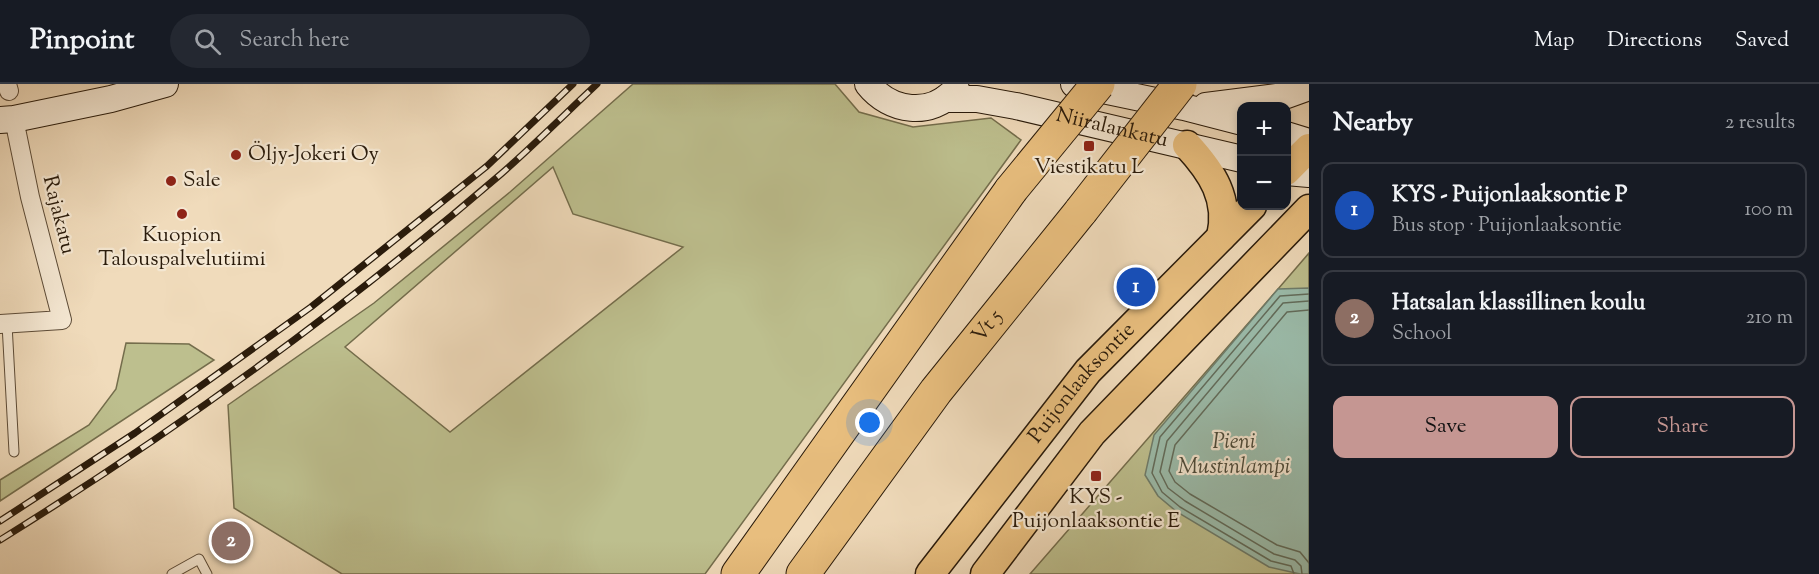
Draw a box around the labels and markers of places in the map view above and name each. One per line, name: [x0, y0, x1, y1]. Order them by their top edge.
marker: Viestikatu L: [1082, 139, 1096, 153]
place label: Öljy-Jokeri Oy: [248, 140, 380, 170]
marker: Öljy-Jokeri Oy: [229, 148, 243, 162]
place label: Viestikatu L: [1034, 153, 1144, 183]
place label: Sale: [183, 166, 221, 196]
marker: Sale: [164, 174, 178, 188]
marker: Kuopion Talouspalvelutiimi: [175, 207, 189, 221]
place label: Kuopion Talouspalvelutiimi: [98, 221, 266, 275]
pin: 1: [1116, 264, 1156, 310]
marker: KYS - Puijonlaaksontie E: [1089, 469, 1103, 483]
place label: KYS - Puijonlaaksontie E: [1012, 483, 1180, 537]
pin: 2: [212, 518, 250, 564]

